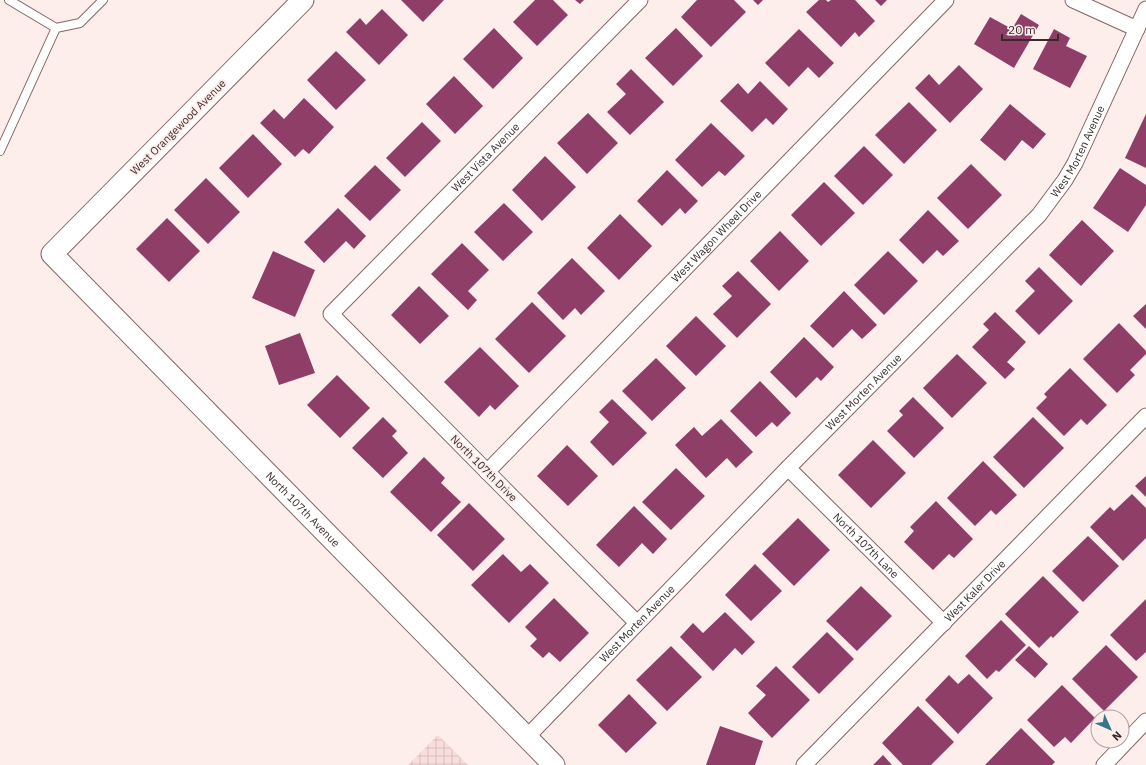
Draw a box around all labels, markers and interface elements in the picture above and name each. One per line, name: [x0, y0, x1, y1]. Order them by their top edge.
scale bar: [1002, 16, 1058, 42]
text: 20 m: [1008, 22, 1036, 37]
street label: West Orangewood Avenue: [127, 76, 229, 178]
street label: West Morten Avenue: [1048, 103, 1108, 200]
street label: West Vista Avenue: [448, 120, 522, 195]
street label: West Wagon Wheel Drive: [668, 187, 764, 285]
street label: West Morten Avenue: [823, 351, 904, 433]
street label: North 107th Drive: [448, 432, 520, 504]
street label: North 107th Avenue: [263, 469, 343, 550]
street label: North 107th Lane: [830, 510, 902, 581]
street label: West Kaler Drive: [941, 557, 1008, 625]
street label: West Morten Avenue: [596, 582, 678, 665]
north arrow: [1090, 709, 1130, 749]
text: N: [1109, 728, 1125, 744]

